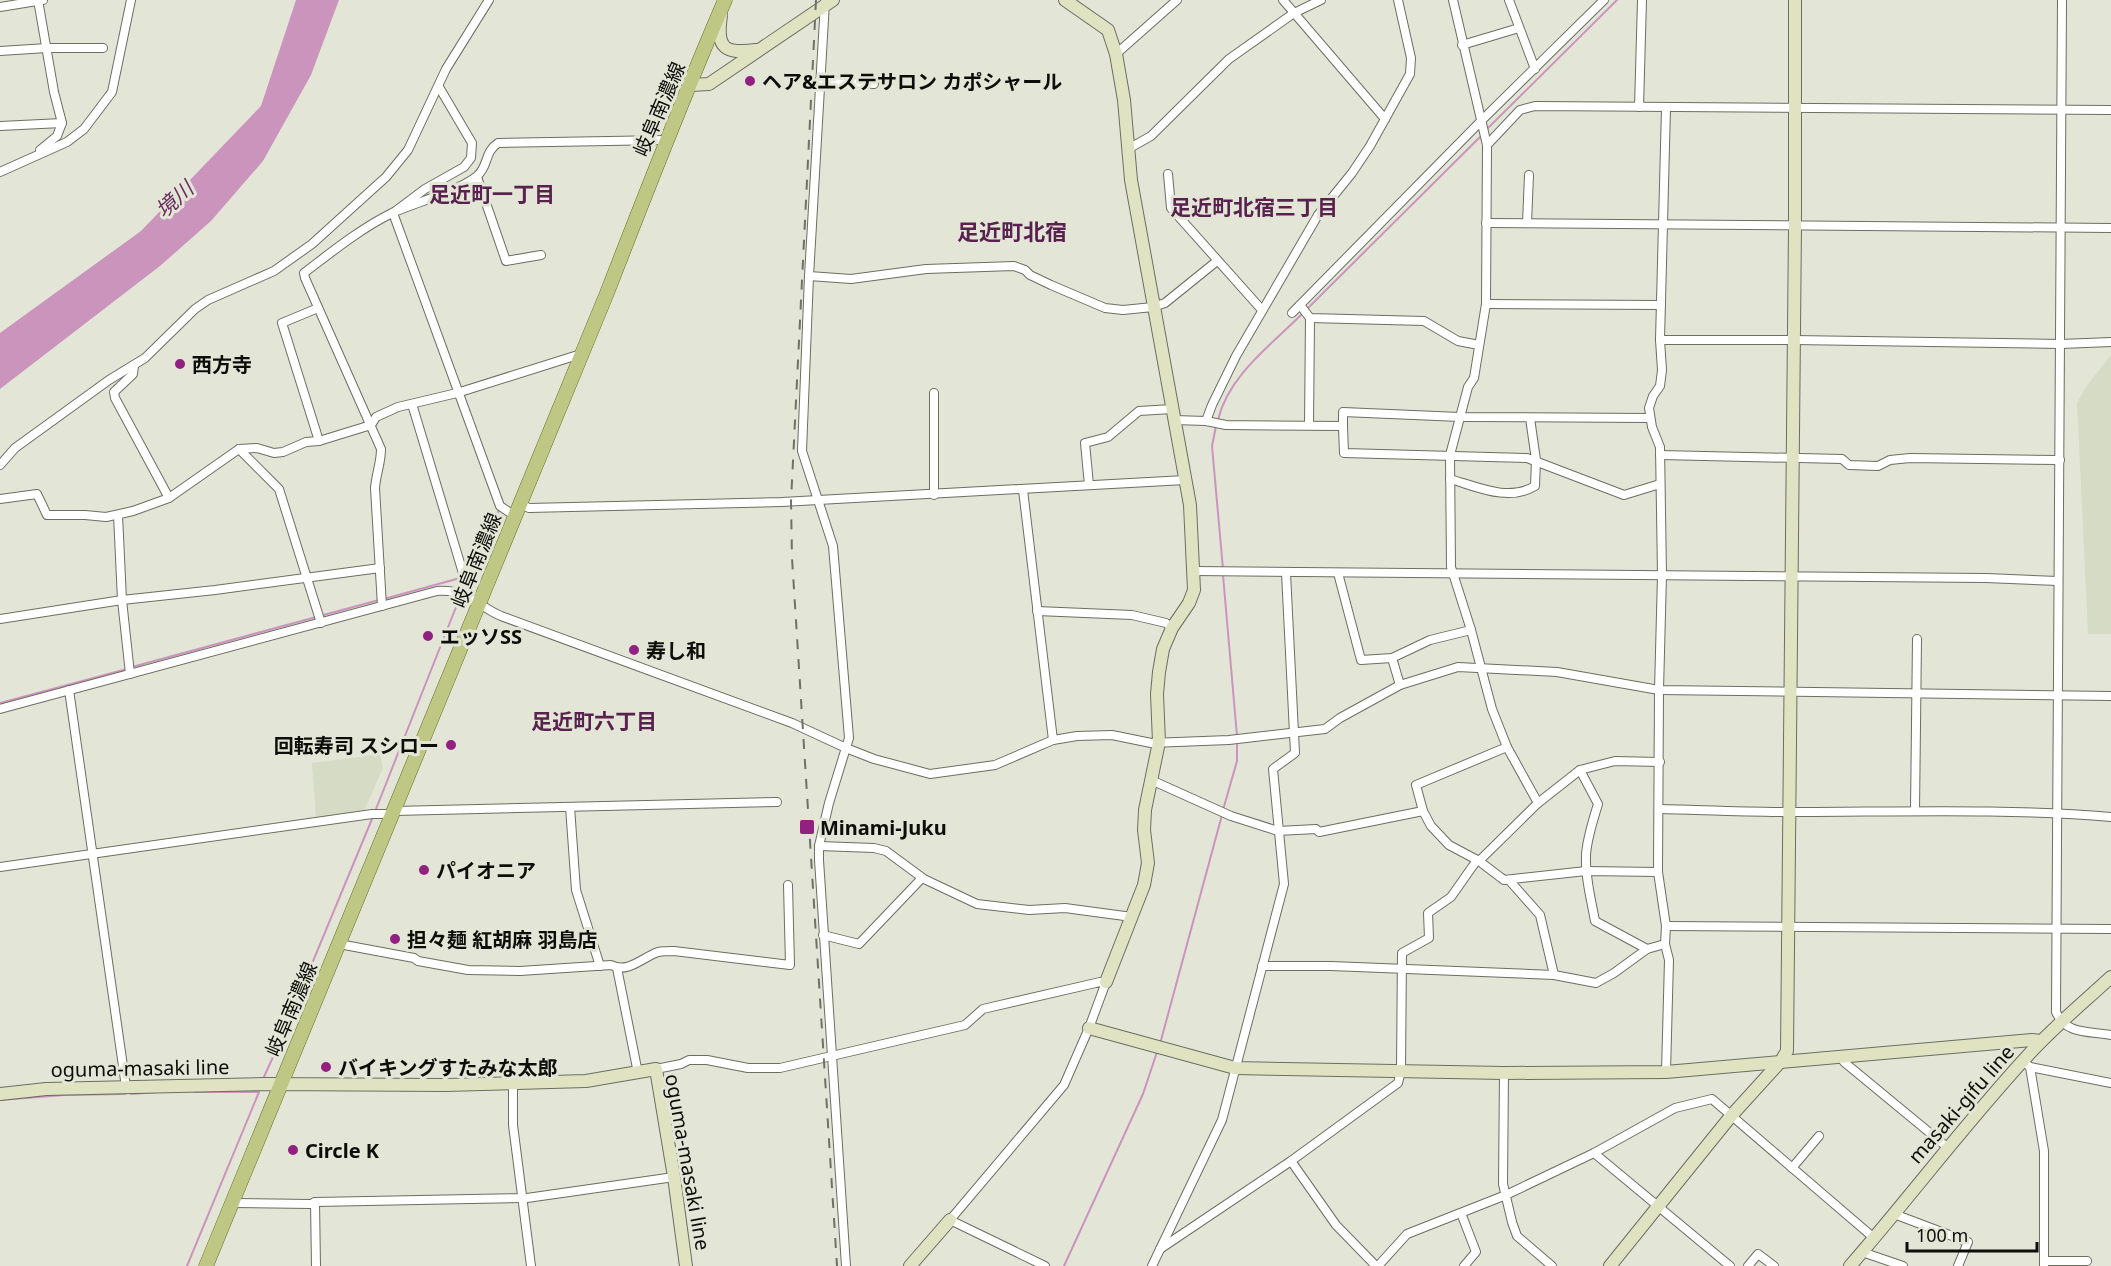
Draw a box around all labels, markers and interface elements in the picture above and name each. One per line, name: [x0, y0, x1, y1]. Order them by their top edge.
street label: 岐阜南濃線: [627, 58, 691, 160]
place label: ヘア&エステサロン カポシャール: [762, 68, 1062, 95]
marker: ヘア&エステサロン カポシャール: [743, 74, 757, 88]
water label: 境川: [149, 173, 200, 223]
district label: 足近町一丁目: [429, 180, 555, 208]
district label: 足近町北宿三丁目: [1170, 193, 1338, 221]
district label: 足近町北宿: [957, 216, 1067, 246]
place label: 西方寺: [192, 351, 252, 378]
marker: 西方寺: [173, 357, 187, 371]
street label: 岐阜南濃線: [445, 509, 507, 611]
place label: エッソSS: [440, 623, 522, 650]
marker: エッソSS: [421, 629, 435, 643]
place label: 寿し和: [646, 637, 706, 664]
marker: 寿し和: [627, 643, 641, 657]
district label: 足近町六丁目: [531, 707, 657, 735]
place label: 回転寿司 スシロー: [274, 732, 439, 759]
marker: 回転寿司 スシロー: [444, 738, 458, 752]
place label: Minami-Juku: [820, 814, 947, 841]
marker: Minami-Juku: [798, 818, 816, 836]
place label: パイオニア: [436, 857, 536, 884]
marker: パイオニア: [417, 863, 431, 877]
place label: 担々麺 紅胡麻 羽島店: [407, 926, 597, 953]
marker: 担々麺 紅胡麻 羽島店: [388, 932, 402, 946]
street label: 岐阜南濃線: [259, 958, 323, 1060]
street label: masaki-gifu line: [1902, 1039, 2020, 1169]
street label: oguma-masaki line: [50, 1053, 230, 1083]
place label: バイキングすたみな太郎: [338, 1054, 557, 1081]
marker: バイキングすたみな太郎: [319, 1060, 333, 1074]
street label: oguma-masaki line: [659, 1072, 717, 1252]
place label: Circle K: [305, 1137, 380, 1164]
marker: Circle K: [286, 1143, 300, 1157]
scale bar: [1907, 1215, 2038, 1253]
text: 100 m: [1916, 1223, 1968, 1247]

